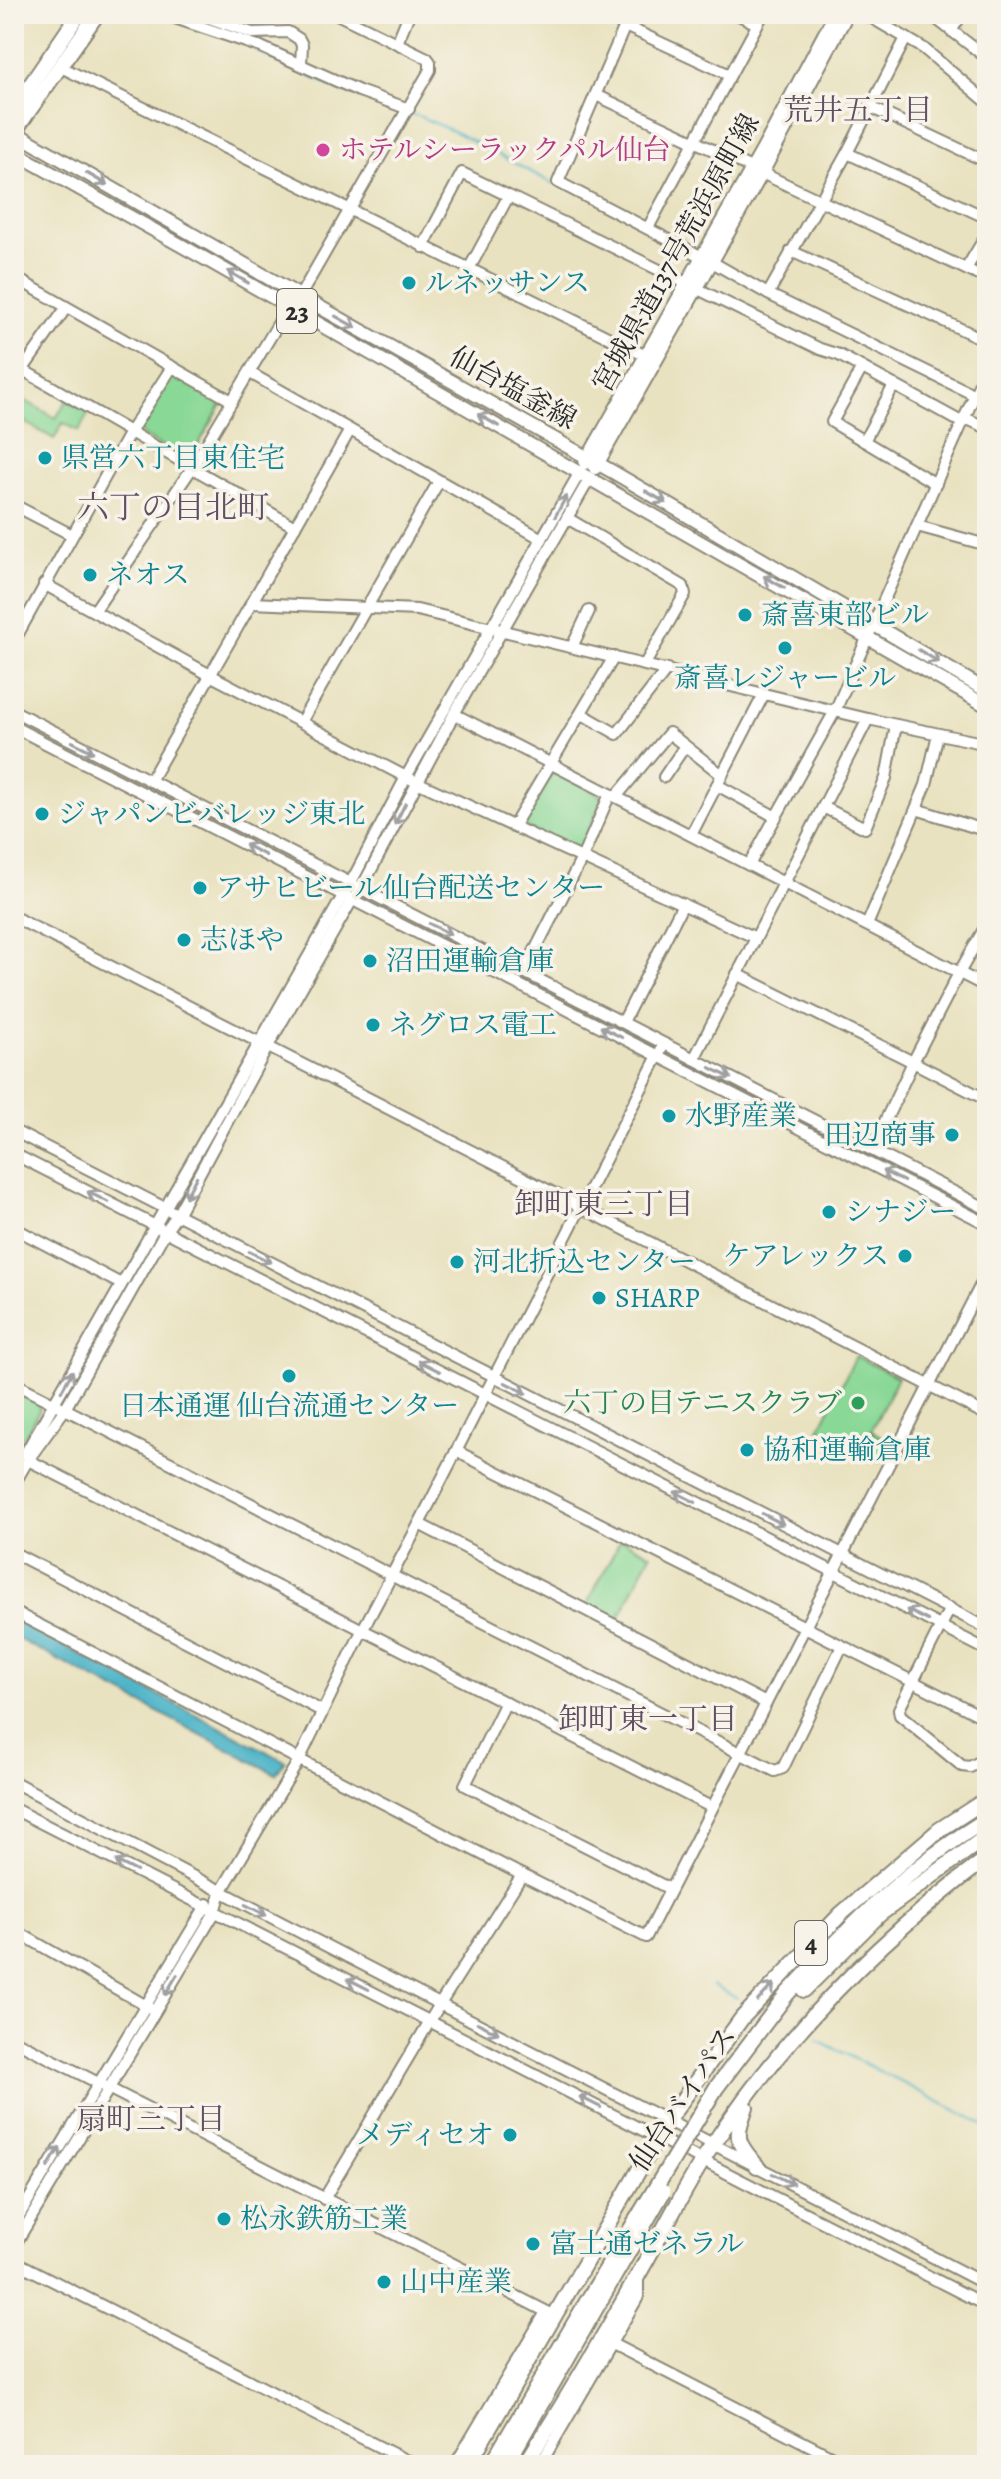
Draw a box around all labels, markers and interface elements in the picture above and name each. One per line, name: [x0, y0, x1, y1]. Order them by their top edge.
district label: 荒井五丁目: [783, 90, 933, 130]
street label: 宮城県道137号荒浜原町線: [584, 107, 768, 399]
place label: ホテルシーラックパル仙台: [339, 131, 671, 169]
marker: ホテルシーラックパル仙台: [314, 141, 332, 159]
one-way arrow: [85, 171, 108, 187]
place label: ルネッサンス: [425, 264, 590, 302]
one-way arrow: [227, 269, 250, 285]
marker: ルネッサンス: [400, 274, 418, 292]
road number: 23: [277, 289, 317, 333]
one-way arrow: [334, 315, 358, 330]
street label: 仙台塩釜線: [443, 337, 583, 439]
one-way arrow: [477, 411, 500, 427]
place label: 県営六丁目東住宅: [61, 439, 285, 477]
marker: 県営六丁目東住宅: [36, 449, 54, 467]
district label: 六丁の目北町: [77, 485, 269, 529]
one-way arrow: [644, 489, 667, 505]
one-way arrow: [553, 495, 569, 518]
place label: ネオス: [106, 556, 190, 594]
marker: ネオス: [81, 566, 99, 584]
one-way arrow: [763, 574, 786, 590]
place label: 斎喜東部ビル: [761, 596, 929, 634]
marker: 斎喜東部ビル: [736, 606, 754, 624]
marker: 斎喜レジャービル: [776, 639, 794, 657]
one-way arrow: [917, 648, 940, 664]
place label: 斎喜レジャービル: [674, 659, 896, 697]
one-way arrow: [71, 740, 95, 755]
place label: ジャパンビバレッジ東北: [58, 795, 365, 833]
one-way arrow: [392, 801, 407, 825]
marker: ジャパンビバレッジ東北: [33, 805, 51, 823]
one-way arrow: [244, 842, 268, 857]
place label: アサヒビール仙台配送センター: [216, 869, 605, 907]
marker: アサヒビール仙台配送センター: [191, 879, 209, 897]
place label: 志ほや: [200, 921, 284, 959]
one-way arrow: [427, 922, 451, 937]
marker: 志ほや: [175, 931, 193, 949]
place label: 沼田運輸倉庫: [386, 942, 554, 980]
marker: 沼田運輸倉庫: [361, 952, 379, 970]
place label: ネグロス電工: [389, 1006, 557, 1044]
marker: ネグロス電工: [364, 1016, 382, 1034]
one-way arrow: [600, 1024, 624, 1040]
one-way arrow: [709, 1065, 733, 1081]
place label: 水野産業: [685, 1097, 797, 1135]
marker: 水野産業: [660, 1107, 678, 1125]
place label: 田辺商事: [824, 1116, 936, 1154]
marker: 田辺商事: [943, 1126, 961, 1144]
one-way arrow: [881, 1168, 905, 1183]
one-way arrow: [183, 1175, 199, 1198]
district label: 卸町東三丁目: [514, 1184, 694, 1224]
one-way arrow: [86, 1189, 110, 1204]
place label: シナジー: [845, 1193, 956, 1231]
marker: シナジー: [820, 1203, 838, 1221]
place label: ケアレックス: [723, 1237, 889, 1275]
place label: 河北折込センター: [473, 1243, 696, 1281]
marker: ケアレックス: [896, 1247, 914, 1265]
one-way arrow: [247, 1250, 271, 1265]
marker: 河北折込センター: [448, 1253, 466, 1271]
place label: SHARP: [615, 1279, 700, 1317]
marker: SHARP: [590, 1289, 608, 1307]
one-way arrow: [417, 1357, 441, 1373]
marker: 日本通運 仙台流通センター: [280, 1367, 298, 1385]
one-way arrow: [59, 1370, 75, 1393]
one-way arrow: [504, 1381, 528, 1396]
place label: 六丁の目テニスクラブ: [563, 1384, 842, 1422]
place label: 日本通運 仙台流通センター: [119, 1387, 459, 1425]
marker: 六丁の目テニスクラブ: [849, 1394, 867, 1412]
place label: 協和運輸倉庫: [763, 1431, 931, 1469]
marker: 協和運輸倉庫: [738, 1441, 756, 1459]
one-way arrow: [674, 1489, 698, 1504]
one-way arrow: [760, 1512, 784, 1527]
one-way arrow: [906, 1606, 930, 1622]
district label: 卸町東一丁目: [558, 1699, 738, 1739]
one-way arrow: [114, 1858, 138, 1874]
one-way arrow: [244, 1903, 268, 1919]
road number: 4: [795, 1921, 827, 1965]
one-way arrow: [163, 1973, 179, 1996]
one-way arrow: [346, 1976, 370, 1992]
one-way arrow: [757, 1982, 775, 2002]
street label: 仙台バイパス: [620, 2019, 746, 2179]
one-way arrow: [475, 2021, 499, 2036]
one-way arrow: [578, 2093, 602, 2109]
district label: 扇町三丁目: [76, 2099, 226, 2139]
place label: メディセオ: [356, 2116, 494, 2154]
marker: メディセオ: [501, 2126, 519, 2144]
one-way arrow: [46, 2146, 62, 2169]
one-way arrow: [770, 2172, 794, 2187]
place label: 松永鉄筋工業: [240, 2200, 408, 2238]
marker: 松永鉄筋工業: [215, 2210, 233, 2228]
place label: 富士通ゼネラル: [549, 2225, 744, 2263]
marker: 富士通ゼネラル: [524, 2235, 542, 2253]
place label: 山中産業: [400, 2263, 512, 2301]
marker: 山中産業: [375, 2273, 393, 2291]

